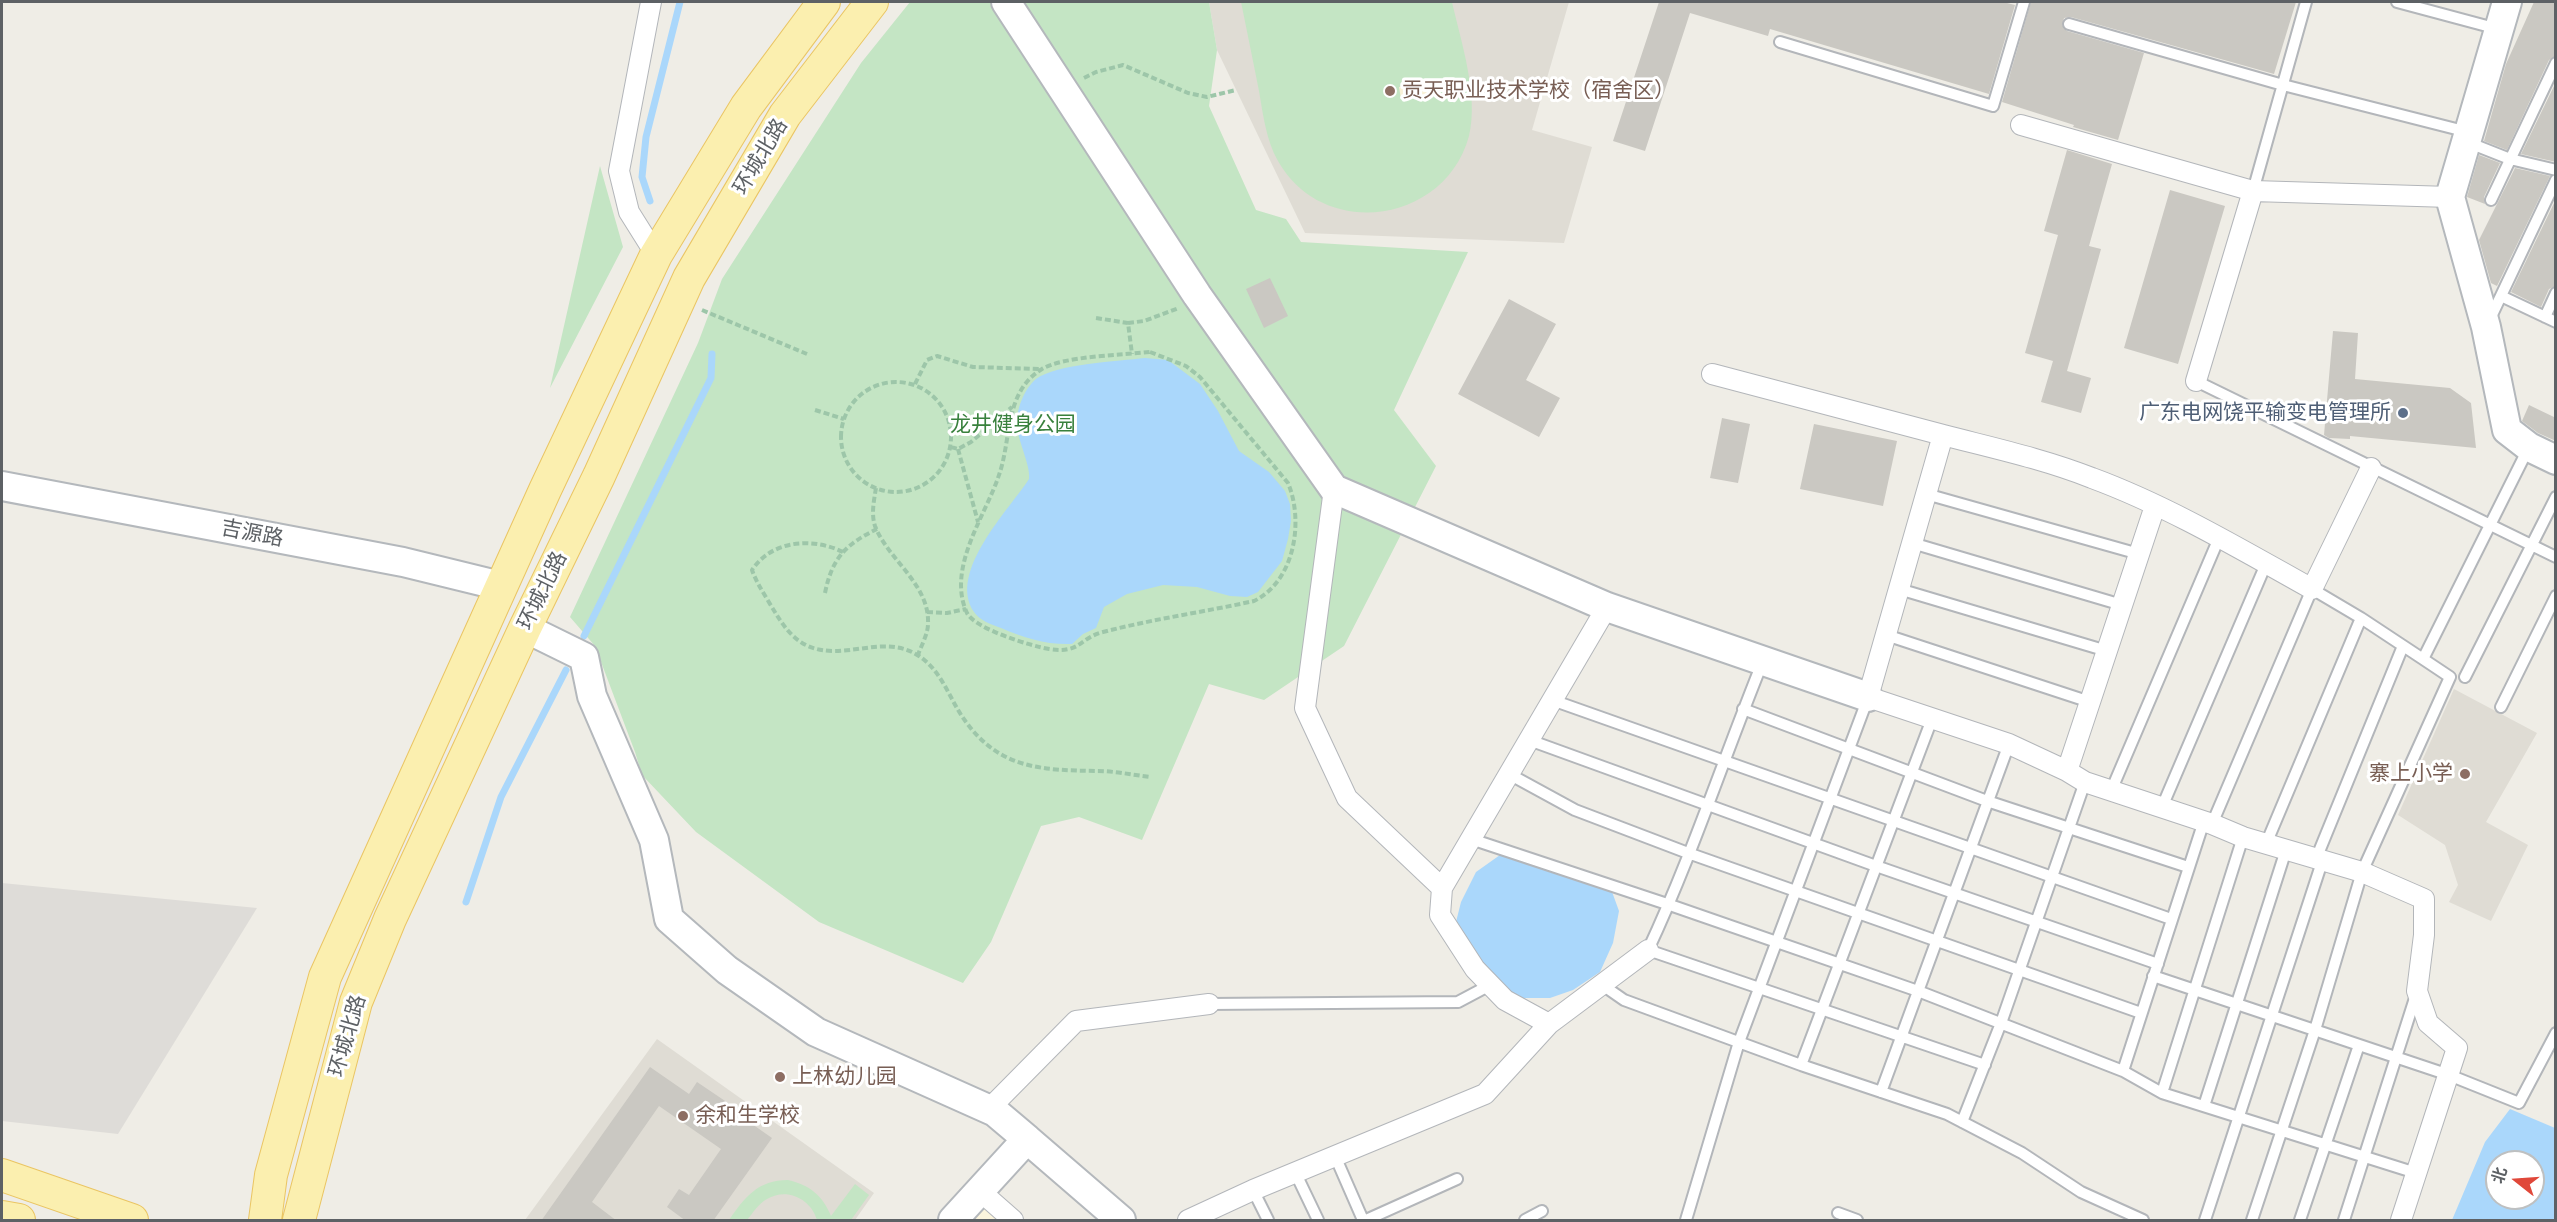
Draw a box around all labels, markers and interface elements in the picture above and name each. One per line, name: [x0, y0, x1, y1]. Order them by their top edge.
place label: 贡天职业技术学校（宿舍区）: [1402, 78, 1675, 104]
marker: 贡天职业技术学校（宿舍区）: [1383, 84, 1397, 98]
street label: 环城北路: [729, 115, 793, 199]
place label: 广东电网饶平输变电管理所: [2139, 400, 2391, 426]
marker: 广东电网饶平输变电管理所: [2396, 406, 2410, 420]
park label: 龙井健身公园: [950, 412, 1076, 438]
street label: 吉源路: [219, 516, 285, 552]
street label: 环城北路: [513, 548, 573, 634]
place label: 寨上小学: [2369, 761, 2453, 787]
marker: 寨上小学: [2458, 767, 2472, 781]
street label: 环城北路: [324, 992, 372, 1080]
place label: 上林幼儿园: [792, 1064, 897, 1090]
marker: 上林幼儿园: [773, 1070, 787, 1084]
place label: 余和生学校: [695, 1103, 800, 1129]
marker: 余和生学校: [676, 1109, 690, 1123]
north arrow: [2485, 1150, 2545, 1210]
text: 北: [2488, 1165, 2511, 1186]

